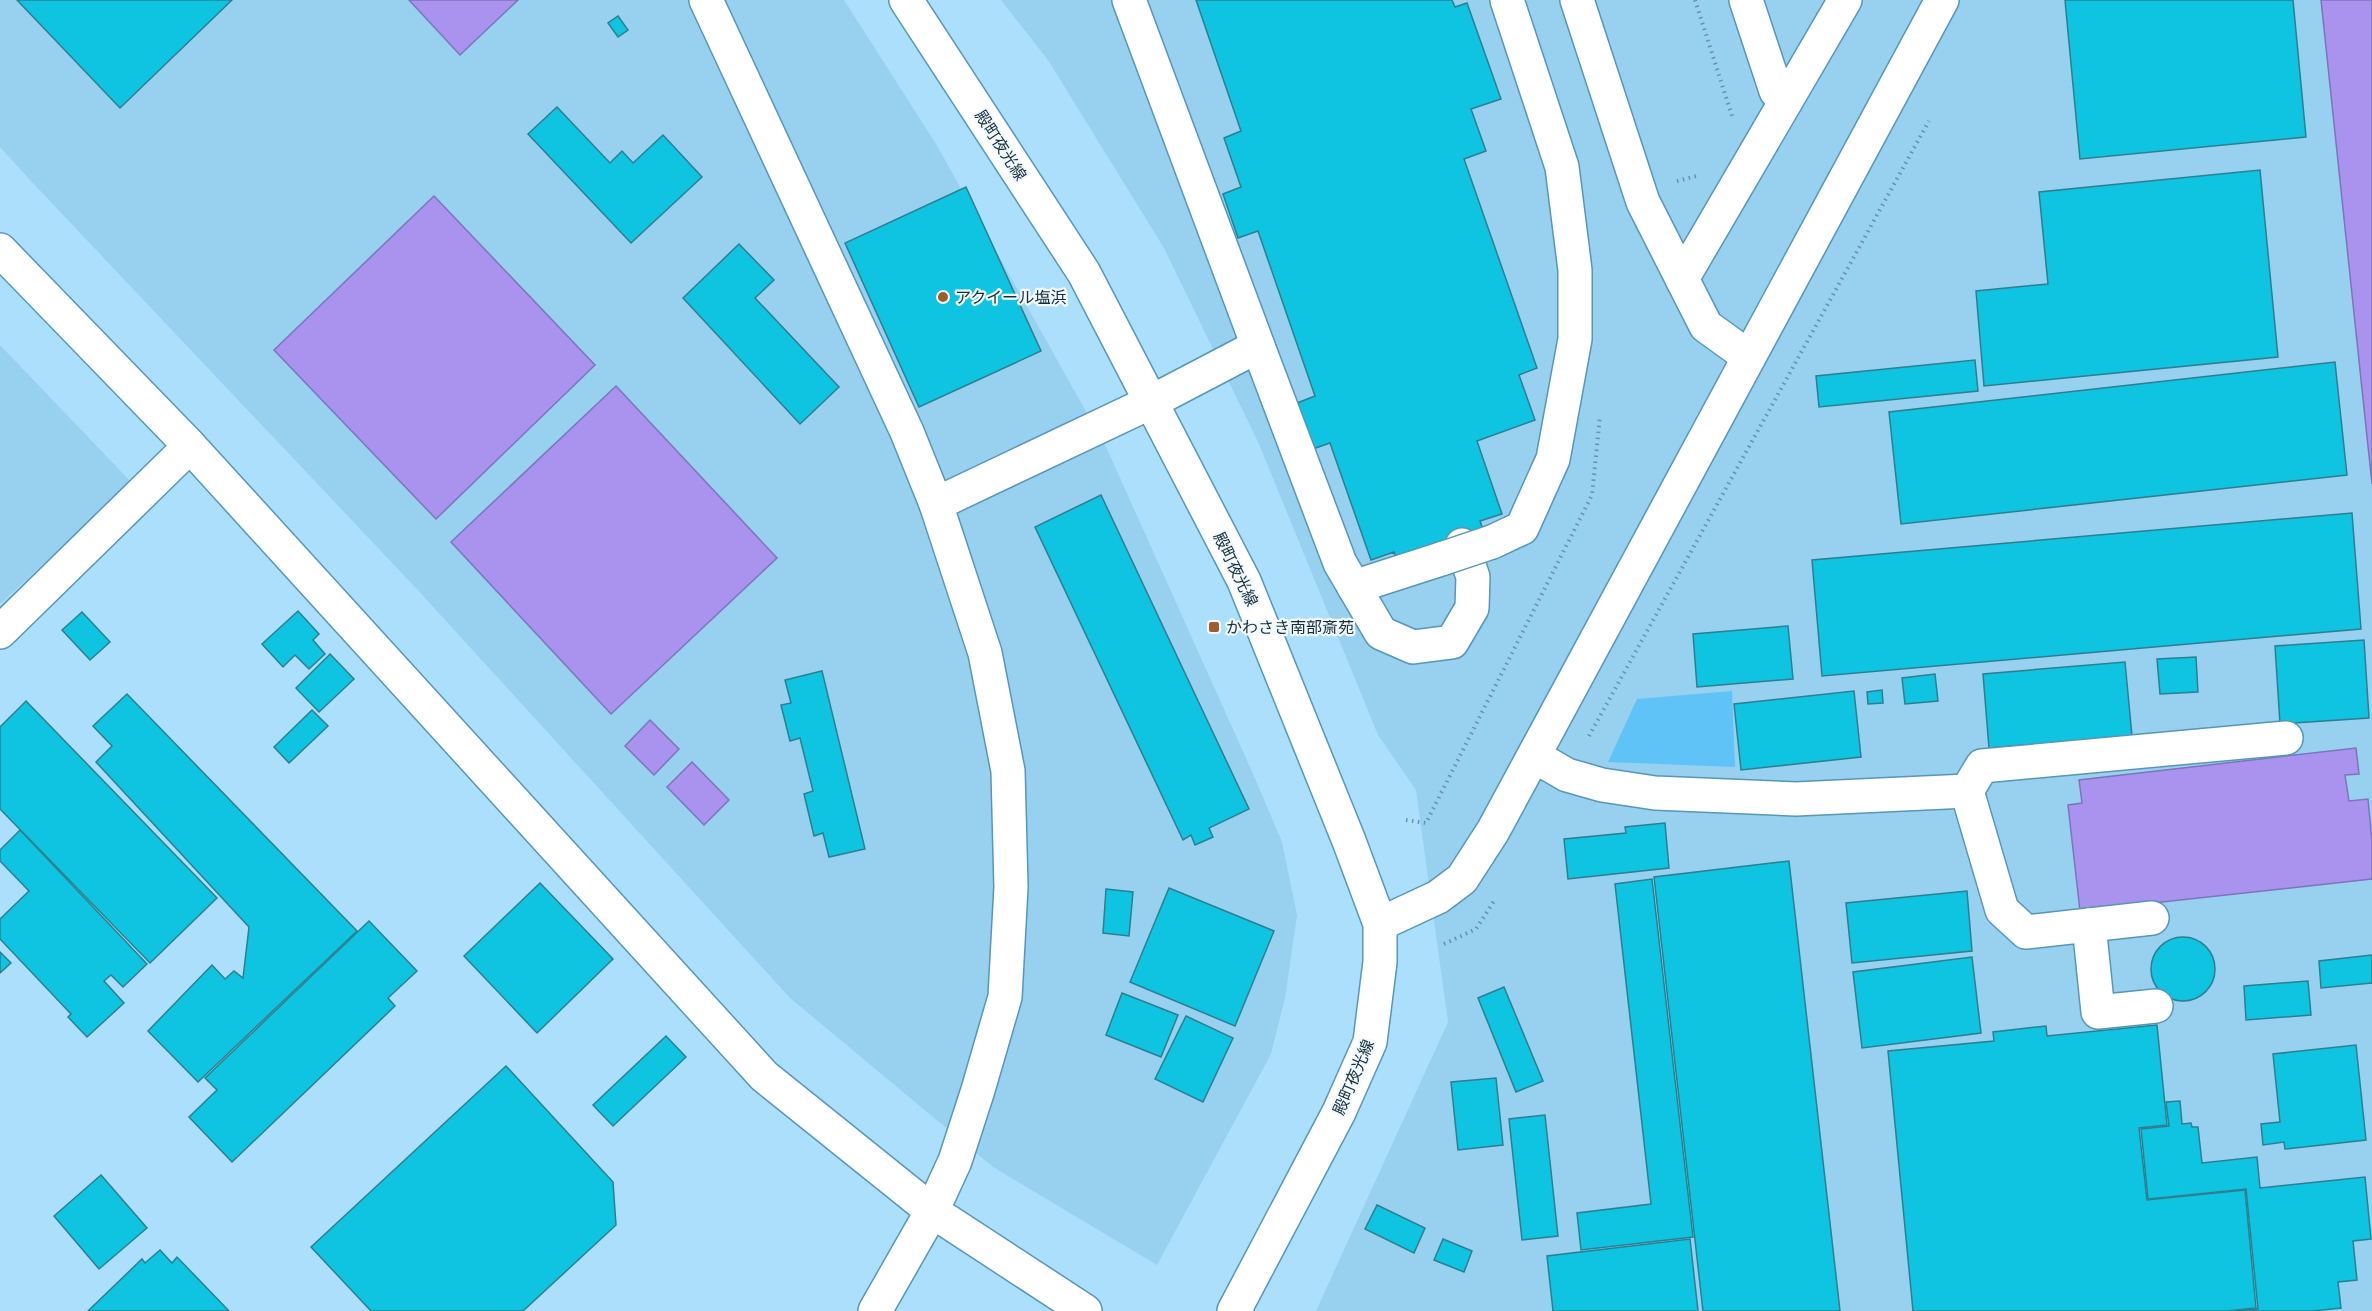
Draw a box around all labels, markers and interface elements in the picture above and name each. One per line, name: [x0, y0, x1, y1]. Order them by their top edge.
street label: 殿町夜光線: [971, 107, 1030, 184]
place label: アクイール塩浜: [955, 288, 1066, 307]
marker: アクイール塩浜: [936, 290, 950, 304]
street label: 殿町夜光線: [1209, 529, 1262, 609]
place label: かわさき南部斎苑: [1226, 618, 1354, 637]
marker: かわさき南部斎苑: [1207, 620, 1221, 634]
street label: 殿町夜光線: [1329, 1037, 1378, 1118]

